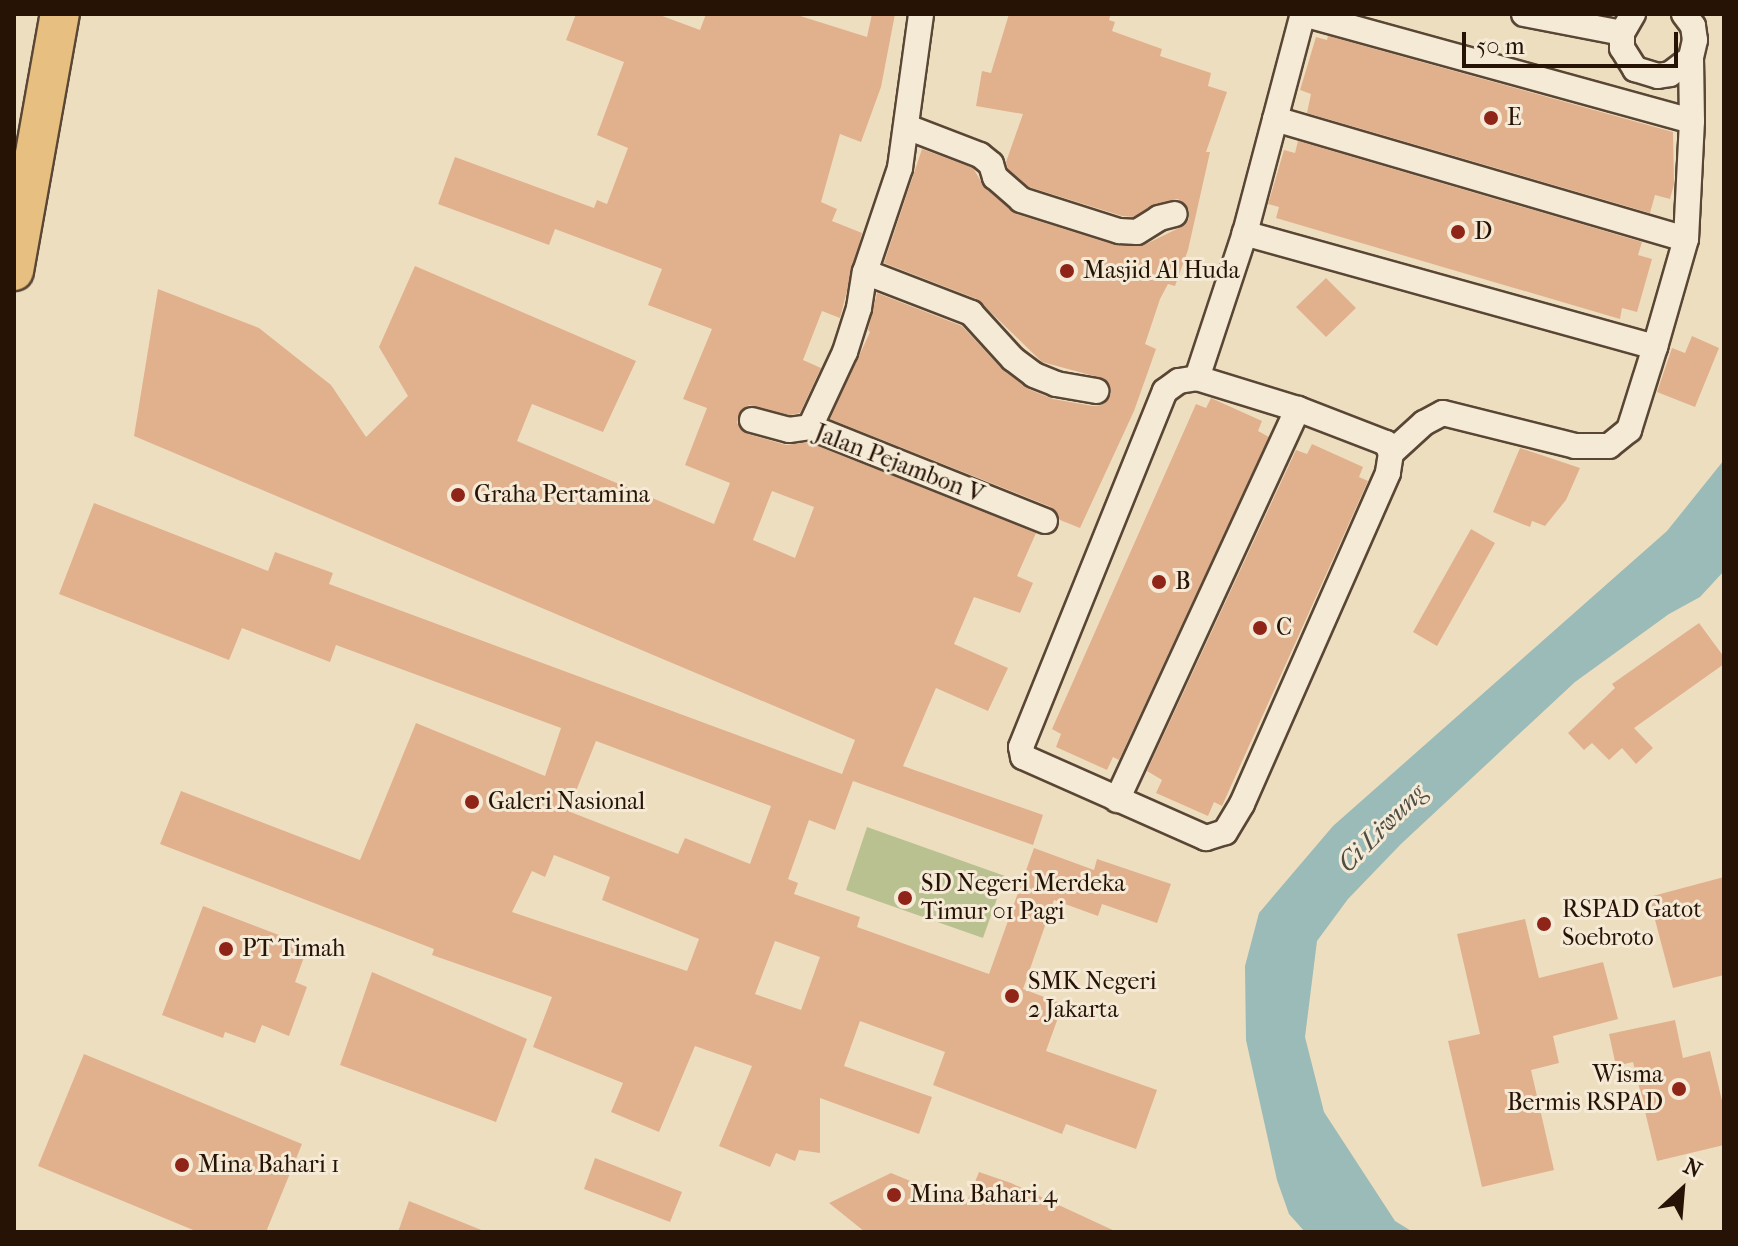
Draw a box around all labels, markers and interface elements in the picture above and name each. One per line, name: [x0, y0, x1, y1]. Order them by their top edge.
scale bar: [1466, 16, 1682, 66]
text: 50 m: [1476, 32, 1525, 60]
place label: E: [1507, 104, 1522, 132]
marker: E: [1482, 109, 1500, 127]
place label: D: [1474, 218, 1492, 246]
marker: D: [1449, 223, 1467, 241]
place label: Masjid Al Huda: [1083, 257, 1240, 285]
marker: Masjid Al Huda: [1058, 262, 1076, 280]
street label: Jalan Pejambon V: [810, 419, 988, 509]
place label: Graha Pertamina: [474, 481, 650, 509]
marker: Graha Pertamina: [449, 486, 467, 504]
place label: B: [1175, 568, 1191, 596]
marker: B: [1150, 573, 1168, 591]
place label: C: [1276, 614, 1292, 642]
marker: C: [1251, 619, 1269, 637]
water label: Ci Liwung: [1332, 778, 1432, 878]
place label: Galeri Nasional: [488, 788, 645, 816]
marker: Galeri Nasional: [463, 793, 481, 811]
place label: SD Negeri Merdeka Timur 01 Pagi: [921, 870, 1125, 926]
marker: SD Negeri Merdeka Timur 01 Pagi: [896, 889, 914, 907]
place label: RSPAD Gatot Soebroto: [1562, 896, 1702, 952]
marker: RSPAD Gatot Soebroto: [1533, 913, 1555, 935]
place label: PT Timah: [242, 935, 346, 963]
marker: PT Timah: [217, 940, 235, 958]
place label: SMK Negeri 2 Jakarta: [1028, 968, 1157, 1024]
marker: SMK Negeri 2 Jakarta: [1003, 987, 1021, 1005]
place label: Wisma Bermis RSPAD: [1507, 1061, 1663, 1117]
marker: Wisma Bermis RSPAD: [1670, 1080, 1688, 1098]
north arrow: [1642, 1150, 1722, 1230]
place label: Mina Bahari 1: [198, 1151, 340, 1179]
text: N: [1679, 1153, 1706, 1184]
marker: Mina Bahari 1: [173, 1156, 191, 1174]
place label: Mina Bahari 4: [910, 1181, 1057, 1209]
marker: Mina Bahari 4: [885, 1186, 903, 1204]

